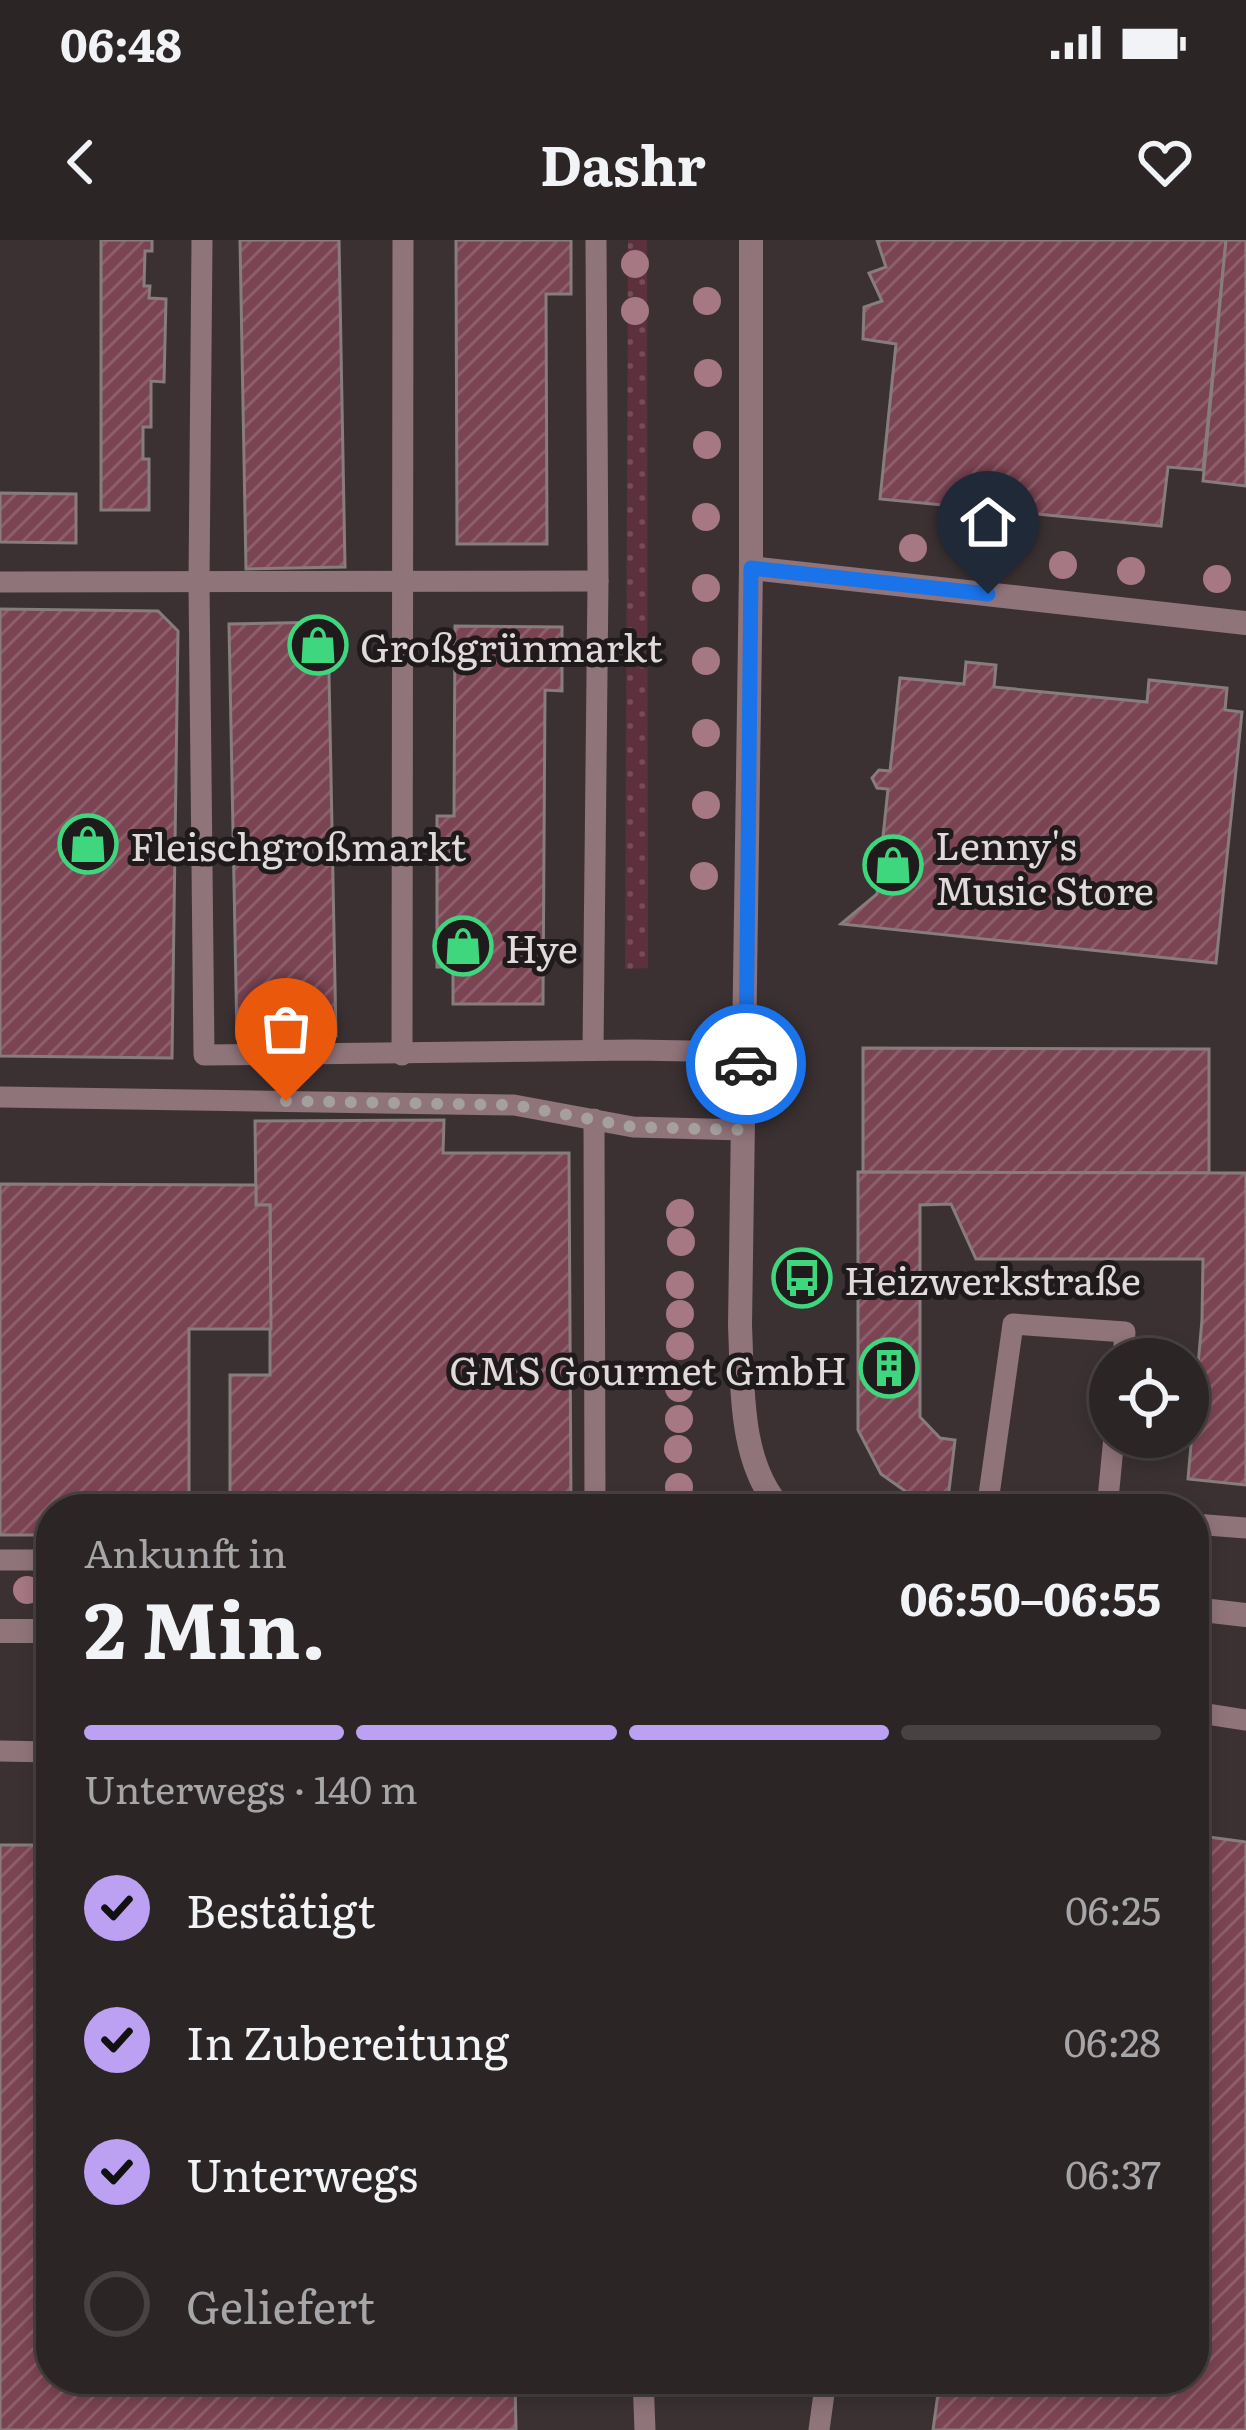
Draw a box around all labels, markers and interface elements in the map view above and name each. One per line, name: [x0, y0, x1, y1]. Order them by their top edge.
text: 06:48: [60, 9, 182, 76]
text: Dashr: [540, 122, 706, 203]
icon: back: [48, 129, 114, 195]
icon: heart: [1132, 129, 1198, 195]
pin: [937, 471, 1039, 594]
icon: home: [955, 489, 1021, 555]
shop icon: Großgrünmarkt: [287, 614, 349, 676]
place label: Großgrünmarkt: [360, 616, 663, 674]
shop icon: Fleischgroßmarkt: [57, 813, 119, 875]
place label: Lenny's Music Store: [935, 814, 1154, 917]
place label: Fleischgroßmarkt: [130, 815, 467, 873]
shop icon: Lenny's Music Store: [862, 834, 924, 896]
shop icon: Hye: [432, 915, 494, 977]
place label: Hye: [505, 917, 578, 975]
pin: [235, 978, 337, 1101]
icon: bag: [253, 996, 319, 1062]
courier: [686, 1004, 806, 1124]
icon: car: [713, 1031, 779, 1097]
bus stop icon: Heizwerkstraße: [771, 1247, 833, 1309]
place label: Heizwerkstraße: [844, 1249, 1141, 1307]
building icon: GMS Gourmet GmbH: [858, 1337, 920, 1399]
map controls: [1089, 1338, 1209, 1458]
button: locate: [1089, 1338, 1209, 1458]
place label: GMS Gourmet GmbH: [449, 1339, 847, 1397]
text: Ankunft in: [84, 1522, 287, 1580]
text: 06:50–06:55: [900, 1563, 1161, 1630]
text: 2 Min.: [84, 1567, 326, 1683]
text: Unterwegs · 140 m: [84, 1758, 418, 1816]
icon: check: [84, 1875, 150, 1941]
text: Bestätigt: [186, 1875, 375, 1942]
text: 06:25: [1065, 1879, 1161, 1937]
icon: check: [84, 2007, 150, 2073]
text: In Zubereitung: [186, 2007, 509, 2074]
text: 06:28: [1064, 2011, 1161, 2069]
icon: check: [84, 2139, 150, 2205]
text: Unterwegs: [186, 2139, 418, 2206]
text: 06:37: [1065, 2143, 1161, 2201]
text: Geliefert: [186, 2271, 375, 2338]

